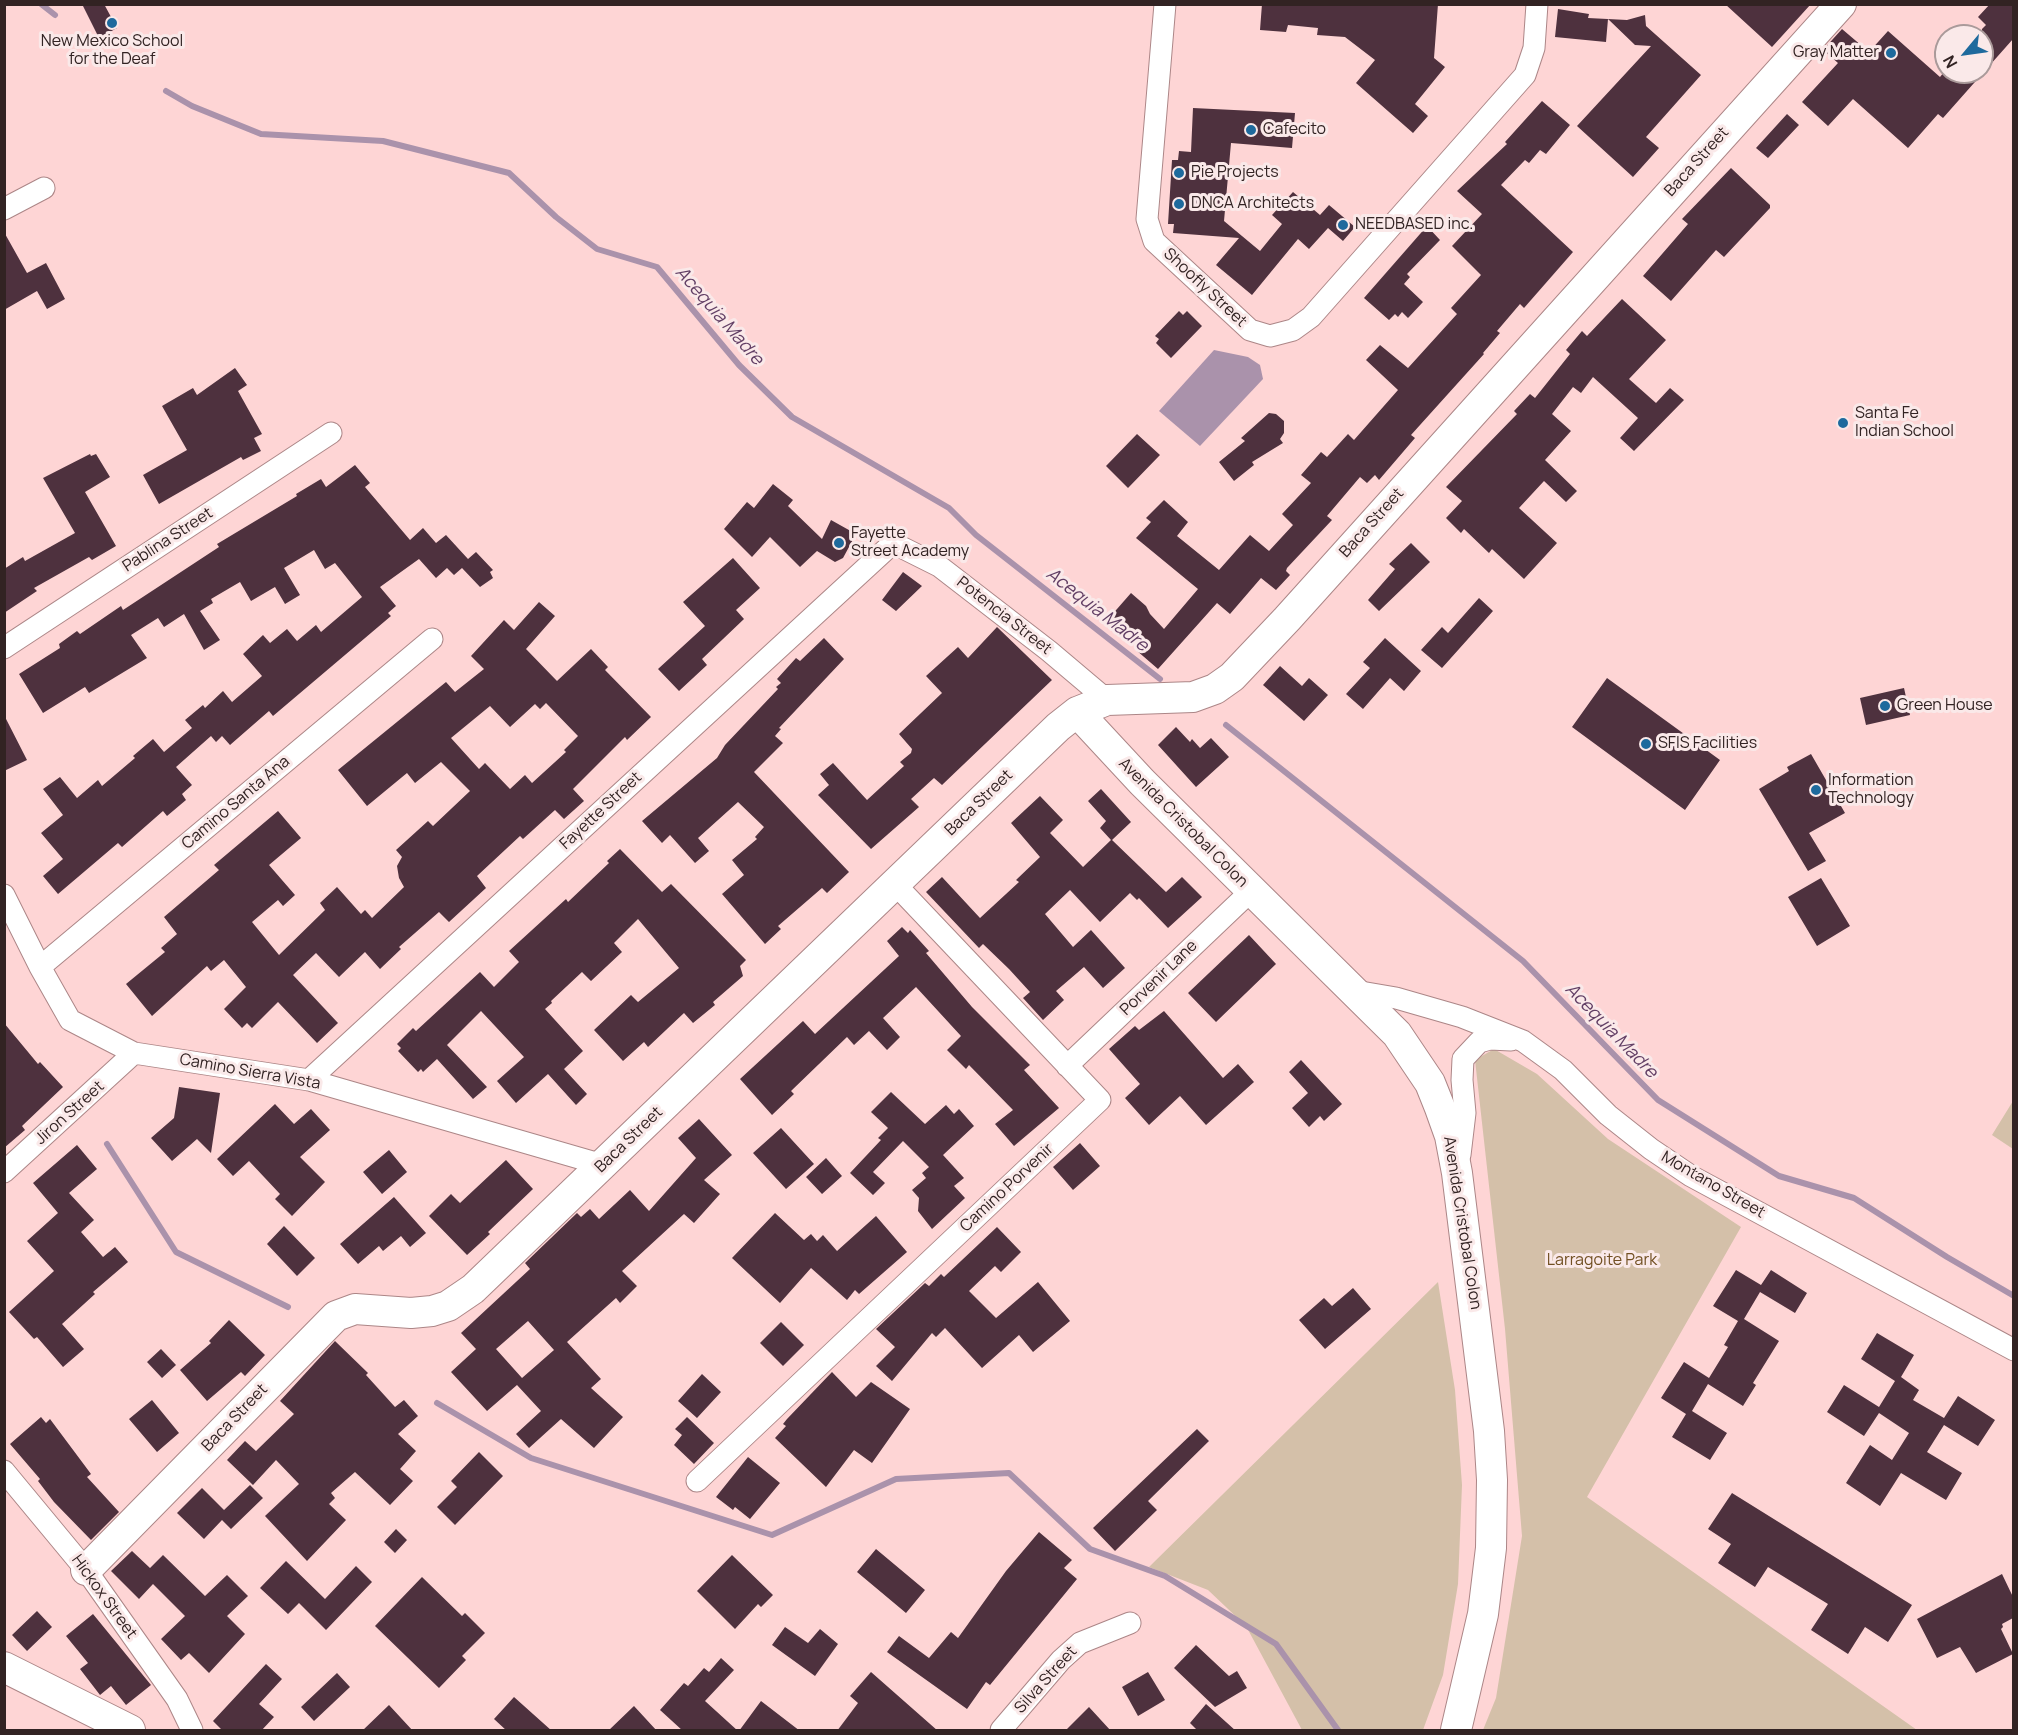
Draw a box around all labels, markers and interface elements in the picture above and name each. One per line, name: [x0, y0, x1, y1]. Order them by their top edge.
marker: New Mexico School for the Deaf: [105, 16, 119, 30]
north arrow: [1934, 24, 1994, 84]
place label: New Mexico School for the Deaf: [41, 32, 183, 70]
place label: Gray Matter: [1793, 43, 1879, 63]
marker: Gray Matter: [1884, 46, 1898, 60]
text: N: [1938, 51, 1962, 72]
place label: Cafecito: [1263, 120, 1326, 140]
marker: Cafecito: [1244, 123, 1258, 137]
street label: Baca Street: [1661, 123, 1733, 201]
place label: Pie Projects: [1191, 163, 1279, 183]
marker: Pie Projects: [1172, 166, 1186, 180]
place label: DNCA Architects: [1191, 194, 1314, 214]
marker: DNCA Architects: [1172, 197, 1186, 211]
place label: NEEDBASED inc.: [1355, 215, 1473, 235]
marker: NEEDBASED inc.: [1336, 218, 1350, 232]
street label: Shoofly Street: [1159, 245, 1251, 331]
water label: Acequia Madre: [670, 262, 768, 370]
place label: Santa Fe Indian School: [1855, 404, 1954, 442]
marker: Santa Fe Indian School: [1836, 416, 1850, 430]
street label: Baca Street: [1336, 484, 1408, 562]
street label: Pablina Street: [119, 504, 217, 576]
place label: Fayette Street Academy: [851, 524, 969, 562]
marker: Fayette Street Academy: [832, 536, 846, 550]
water label: Acequia Madre: [1042, 564, 1152, 656]
street label: Potencia Street: [953, 573, 1055, 659]
place label: Green House: [1897, 696, 1993, 716]
marker: Green House: [1878, 699, 1892, 713]
place label: SFIS Facilities: [1658, 734, 1757, 754]
marker: SFIS Facilities: [1639, 737, 1653, 751]
street label: Camino Santa Ana: [178, 752, 294, 854]
street label: Avenida Cristobal Colon: [1114, 754, 1252, 892]
street label: Baca Street: [941, 766, 1017, 840]
street label: Fayette Street: [556, 768, 646, 854]
place label: Information Technology: [1828, 771, 1914, 809]
marker: Information Technology: [1809, 783, 1823, 797]
street label: Porvenir Lane: [1116, 936, 1202, 1020]
water label: Acequia Madre: [1560, 979, 1662, 1083]
street label: Camino Sierra Vista: [178, 1050, 322, 1094]
street label: Jiron Street: [32, 1077, 108, 1149]
street label: Baca Street: [591, 1103, 667, 1177]
street label: Avenida Cristobal Colon: [1439, 1135, 1485, 1311]
street label: Camino Porvenir: [956, 1140, 1058, 1236]
street label: Montano Street: [1658, 1147, 1768, 1223]
park label: Larragoite Park: [1547, 1251, 1657, 1271]
street label: Baca Street: [198, 1380, 272, 1456]
street label: Hickox Street: [67, 1551, 141, 1643]
street label: Silva Street: [1011, 1642, 1081, 1718]

